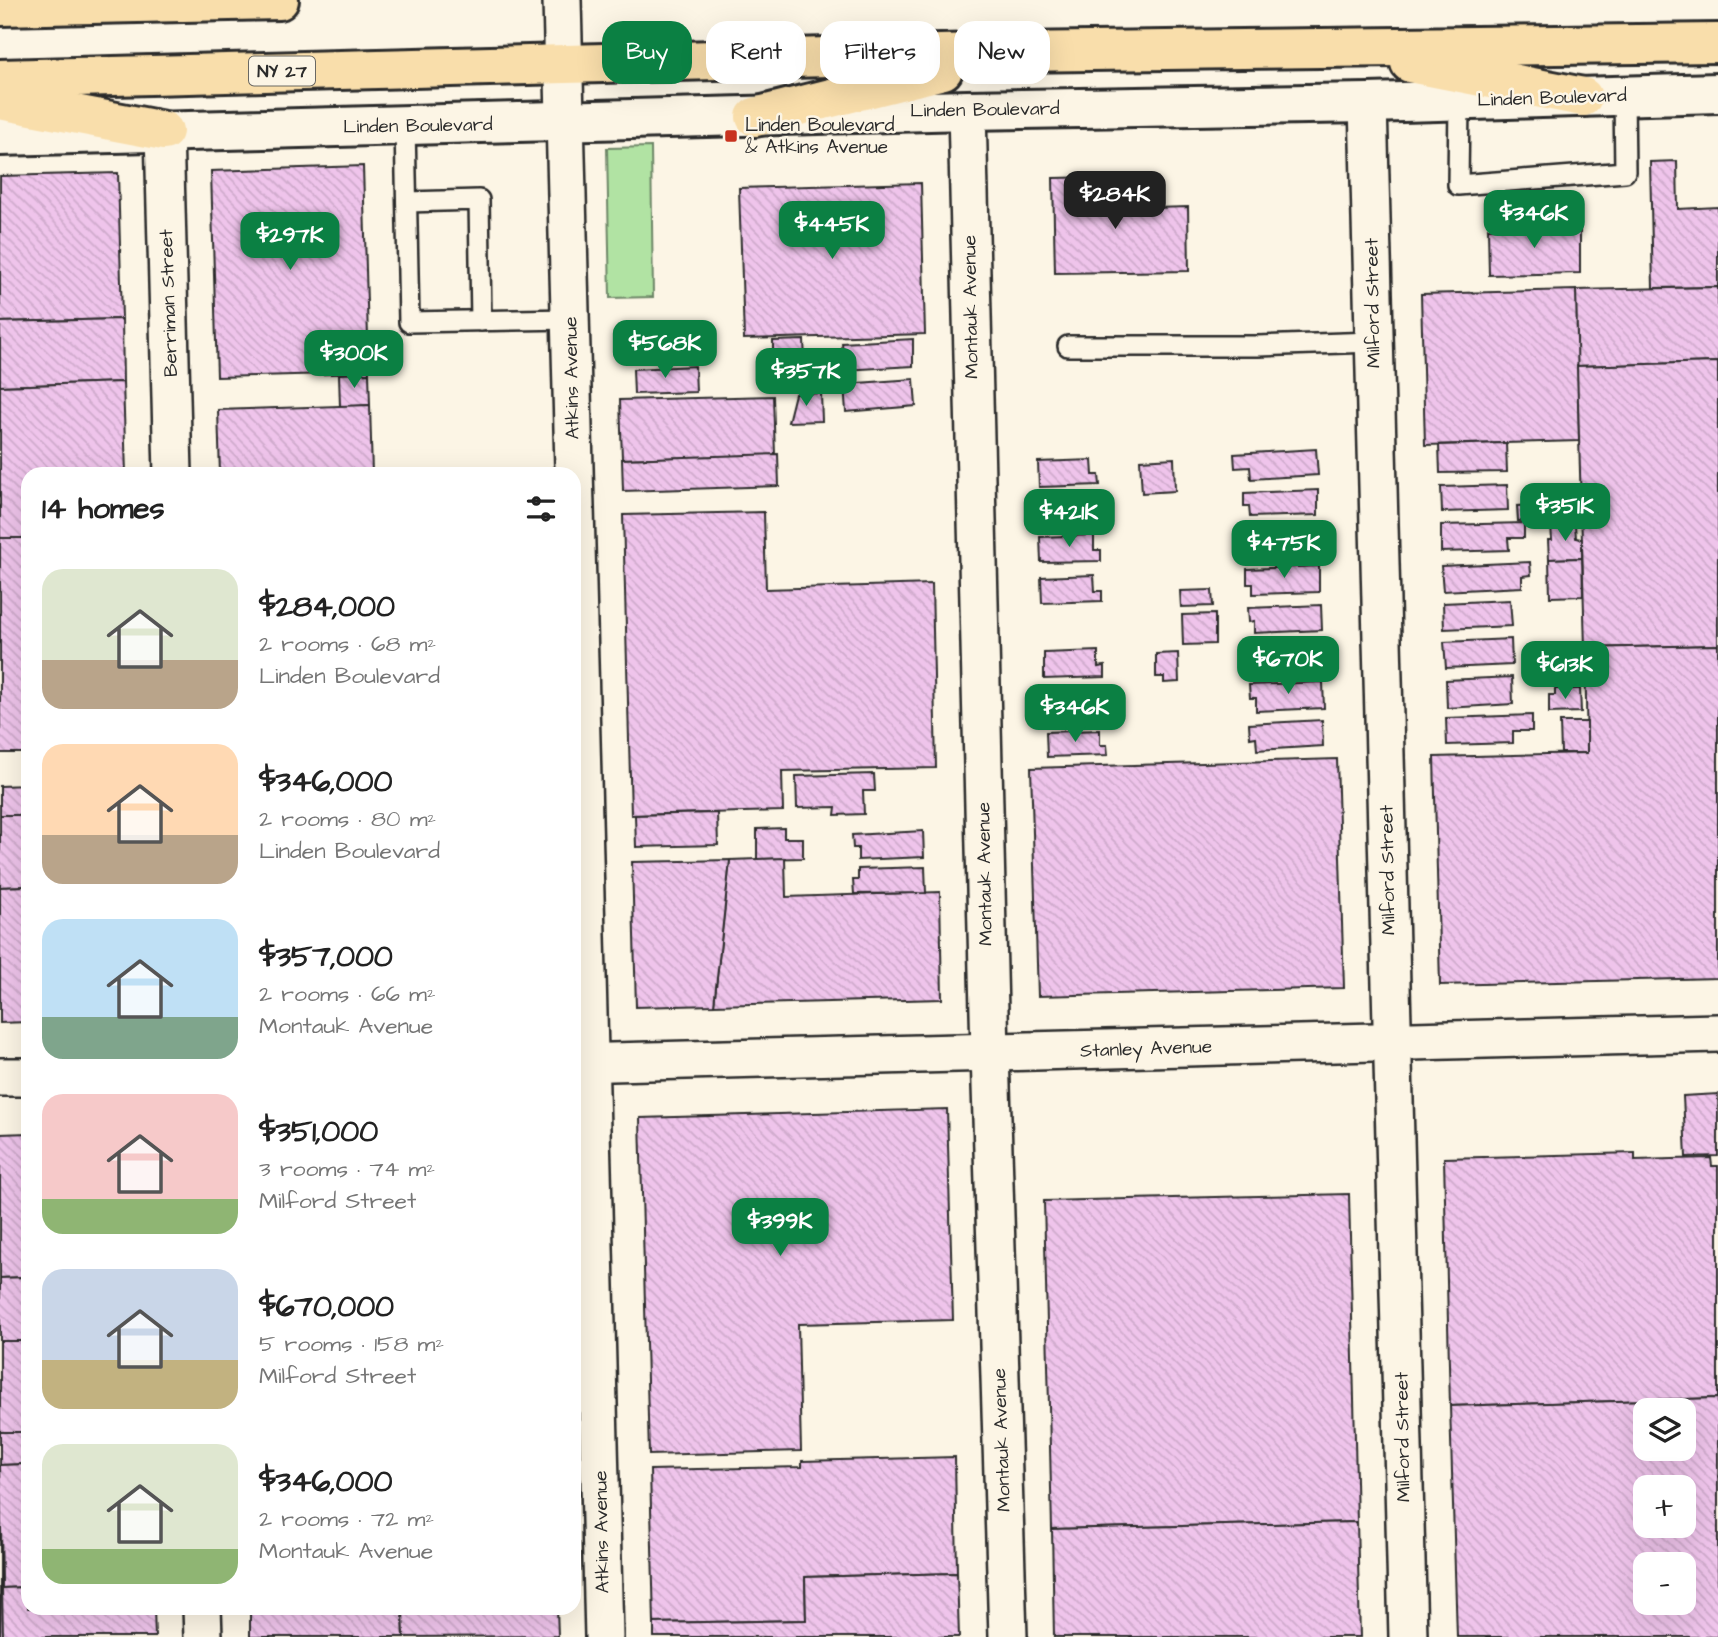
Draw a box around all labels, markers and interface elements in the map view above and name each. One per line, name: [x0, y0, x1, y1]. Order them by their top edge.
chip: Buy: [602, 21, 692, 84]
chip: Rent: [706, 21, 806, 84]
chip: Filters: [820, 21, 940, 84]
chip: New: [954, 21, 1050, 84]
road number: NY 27: [249, 56, 315, 86]
street label: Linden Boulevard: [1477, 82, 1627, 114]
street label: Linden Boulevard: [910, 95, 1060, 125]
street label: Linden Boulevard: [343, 111, 493, 141]
place label: Linden Boulevard & Atkins Avenue: [745, 112, 895, 161]
marker: Linden Boulevard & Atkins Avenue: [723, 128, 739, 144]
pin: $284K: [1066, 172, 1164, 231]
text: $284K: [1080, 178, 1150, 210]
pin: $346K: [1485, 190, 1583, 250]
text: $346K: [1500, 197, 1568, 229]
pin: $445K: [783, 202, 881, 261]
text: $445K: [795, 208, 869, 240]
pin: $297K: [241, 212, 339, 272]
text: $297K: [256, 219, 324, 251]
street label: Berriman Street: [153, 228, 185, 377]
street label: Montauk Avenue: [956, 235, 986, 379]
street label: Milford Street: [1358, 237, 1388, 368]
street label: Atkins Avenue: [557, 316, 587, 440]
pin: $568K: [616, 320, 714, 380]
text: $568K: [629, 327, 701, 359]
pin: $300K: [305, 330, 403, 390]
text: $300K: [320, 337, 388, 369]
pin: $357K: [757, 348, 855, 408]
text: $357K: [772, 355, 840, 387]
pin: $351K: [1516, 484, 1614, 543]
text: 14 homes: [42, 488, 165, 530]
icon: filters: [522, 490, 560, 528]
pin: $421K: [1020, 490, 1118, 549]
text: $351K: [1536, 490, 1594, 522]
text: $421K: [1040, 496, 1098, 528]
pin: $475K: [1235, 520, 1333, 580]
text: $475K: [1248, 527, 1320, 559]
text: $284,000: [259, 586, 395, 628]
icon: home: [98, 597, 182, 681]
text: 2 rooms · 68 m²: [259, 628, 436, 660]
pin: $670K: [1239, 636, 1337, 696]
pin: $613K: [1516, 642, 1614, 701]
text: $670K: [1253, 643, 1323, 675]
text: $613K: [1537, 648, 1593, 680]
text: Linden Boulevard: [259, 660, 440, 692]
pin: $346K: [1026, 684, 1124, 744]
text: $346K: [1041, 691, 1109, 723]
text: $346,000: [259, 761, 392, 803]
icon: home: [98, 772, 182, 856]
street label: Montauk Avenue: [970, 802, 1000, 946]
text: 2 rooms · 80 m²: [259, 803, 436, 835]
street label: Milford Street: [1373, 804, 1403, 935]
text: Linden Boulevard: [259, 835, 440, 867]
text: $357,000: [259, 936, 393, 978]
icon: home: [98, 947, 182, 1031]
text: 2 rooms · 66 m²: [259, 978, 436, 1010]
text: Montauk Avenue: [259, 1010, 433, 1042]
street label: Stanley Avenue: [1080, 1033, 1213, 1066]
text: $351,000: [259, 1111, 378, 1153]
icon: home: [98, 1122, 182, 1206]
text: 3 rooms · 74 m²: [259, 1153, 435, 1185]
text: Milford Street: [259, 1185, 416, 1217]
pin: $399K: [731, 1198, 829, 1258]
text: $399K: [748, 1205, 812, 1237]
text: $670,000: [259, 1286, 394, 1328]
icon: home: [98, 1297, 182, 1381]
text: 5 rooms · 158 m²: [259, 1328, 444, 1360]
text: Milford Street: [259, 1360, 416, 1392]
street label: Montauk Avenue: [986, 1368, 1018, 1512]
street label: Milford Street: [1388, 1371, 1418, 1502]
map controls: [1633, 1398, 1696, 1615]
button: layers: [1633, 1398, 1696, 1461]
text: $346,000: [259, 1461, 392, 1503]
street label: Atkins Avenue: [587, 1470, 617, 1594]
icon: home: [98, 1472, 182, 1556]
button: +: [1633, 1475, 1696, 1538]
text: 2 rooms · 72 m²: [259, 1503, 434, 1535]
text: Montauk Avenue: [259, 1535, 433, 1567]
button: −: [1633, 1552, 1696, 1615]

